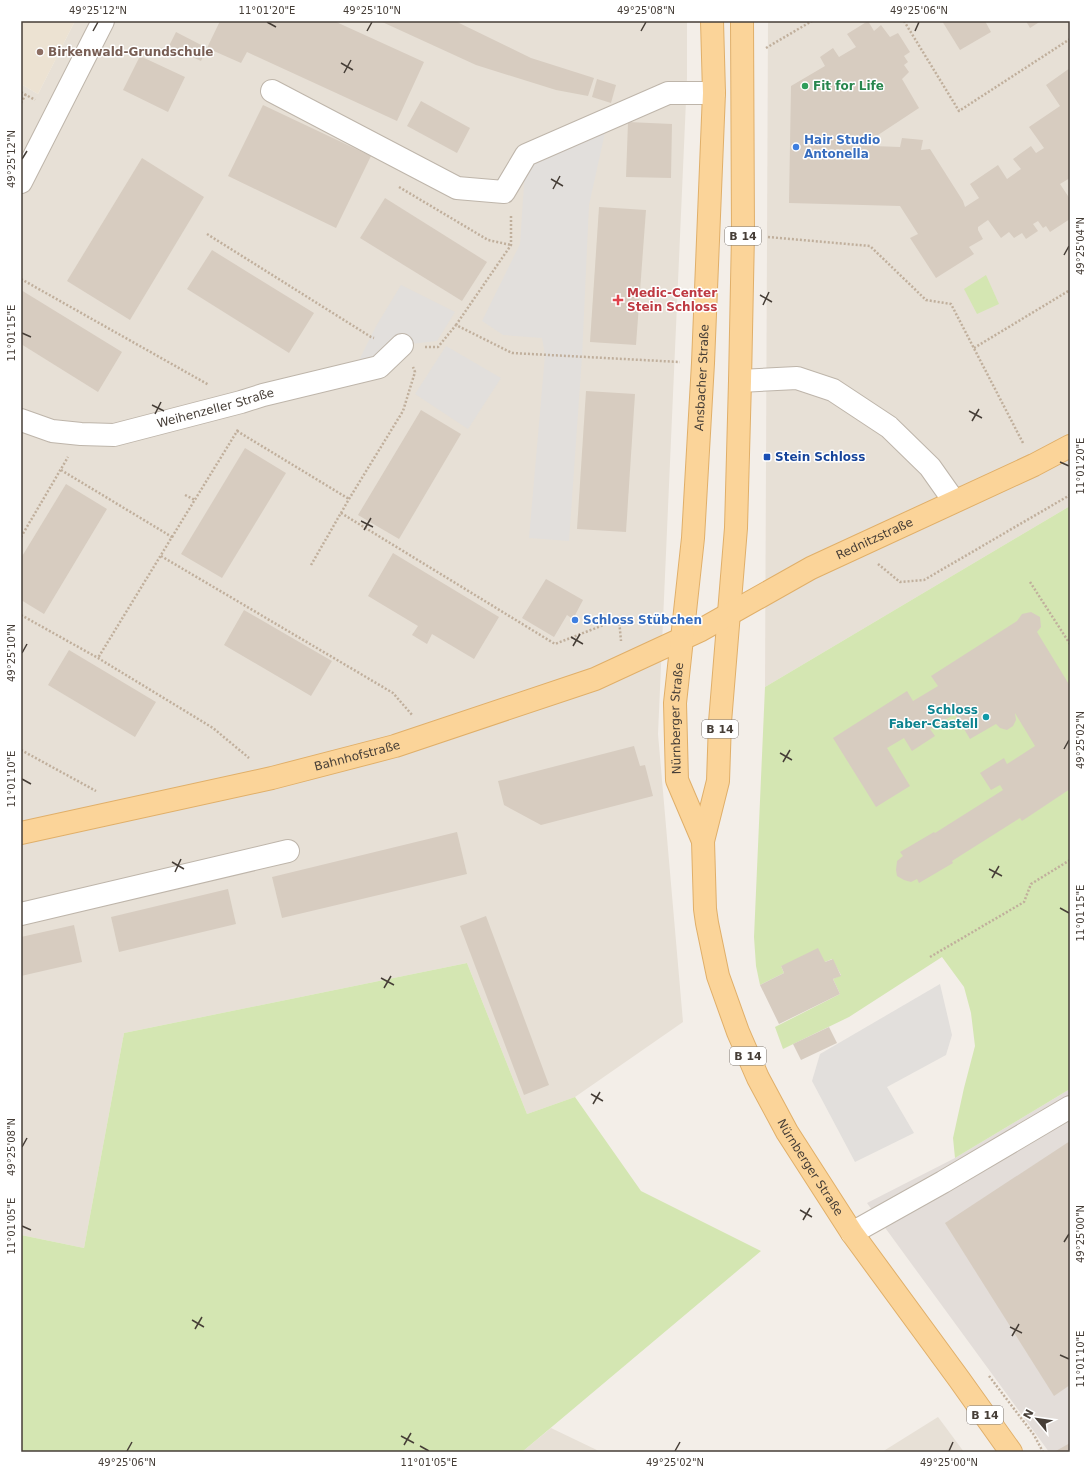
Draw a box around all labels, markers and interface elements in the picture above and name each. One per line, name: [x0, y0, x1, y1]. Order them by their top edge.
text: 49°25'12"N: [69, 5, 127, 16]
text: 11°01'20"E: [239, 5, 295, 16]
text: 49°25'10"N: [343, 5, 401, 16]
text: 49°25'08"N: [617, 5, 675, 16]
text: 49°25'06"N: [890, 5, 948, 16]
place label: Birkenwald-Grundschule: [48, 45, 213, 59]
marker: Birkenwald-Grundschule: [35, 47, 45, 57]
place label: Fit for Life: [813, 79, 884, 93]
marker: Fit for Life: [800, 81, 810, 91]
text: 49°25'12"N: [6, 130, 17, 188]
place label: Hair Studio Antonella: [804, 133, 880, 161]
marker: Hair Studio Antonella: [791, 142, 801, 152]
text: 49°25'04"N: [1075, 217, 1086, 275]
road number: B 14: [725, 227, 761, 245]
place label: Medic-Center Stein Schloss: [627, 286, 717, 314]
marker: Medic-Center Stein Schloss: [612, 294, 624, 306]
text: 11°01'15"E: [6, 305, 17, 361]
street label: Ansbacher Straße: [692, 324, 712, 431]
street label: Weihenzeller Straße: [155, 386, 275, 431]
text: 11°01'20"E: [1075, 438, 1086, 494]
place label: Stein Schloss: [775, 450, 865, 464]
marker: Stein Schloss: [762, 452, 772, 462]
street label: Rednitzstraße: [834, 515, 915, 562]
place label: Schloss Stübchen: [583, 613, 702, 627]
marker: Schloss Stübchen: [570, 615, 580, 625]
text: 49°25'10"N: [6, 624, 17, 682]
street label: Nürnberger Straße: [668, 662, 686, 775]
place label: Schloss Faber-Castell: [889, 703, 978, 731]
text: 49°25'02"N: [1075, 711, 1086, 769]
marker: Schloss Faber-Castell: [981, 712, 991, 722]
road number: B 14: [702, 720, 738, 738]
street label: Bahnhofstraße: [313, 738, 402, 774]
text: 11°01'10"E: [6, 751, 17, 807]
text: 11°01'15"E: [1075, 885, 1086, 941]
road number: B 14: [730, 1047, 766, 1065]
street label: Nürnberger Straße: [774, 1116, 846, 1218]
text: 49°25'08"N: [6, 1118, 17, 1176]
text: 11°01'05"E: [6, 1198, 17, 1254]
text: 49°25'00"N: [1075, 1205, 1086, 1263]
text: 11°01'10"E: [1075, 1331, 1086, 1387]
north arrow: [1017, 1399, 1057, 1439]
road number: B 14: [967, 1406, 1003, 1424]
text: N: [1021, 1407, 1037, 1422]
text: 49°25'06"N: [98, 1457, 156, 1468]
text: 11°01'05"E: [401, 1457, 457, 1468]
text: 49°25'02"N: [646, 1457, 704, 1468]
text: 49°25'00"N: [920, 1457, 978, 1468]

